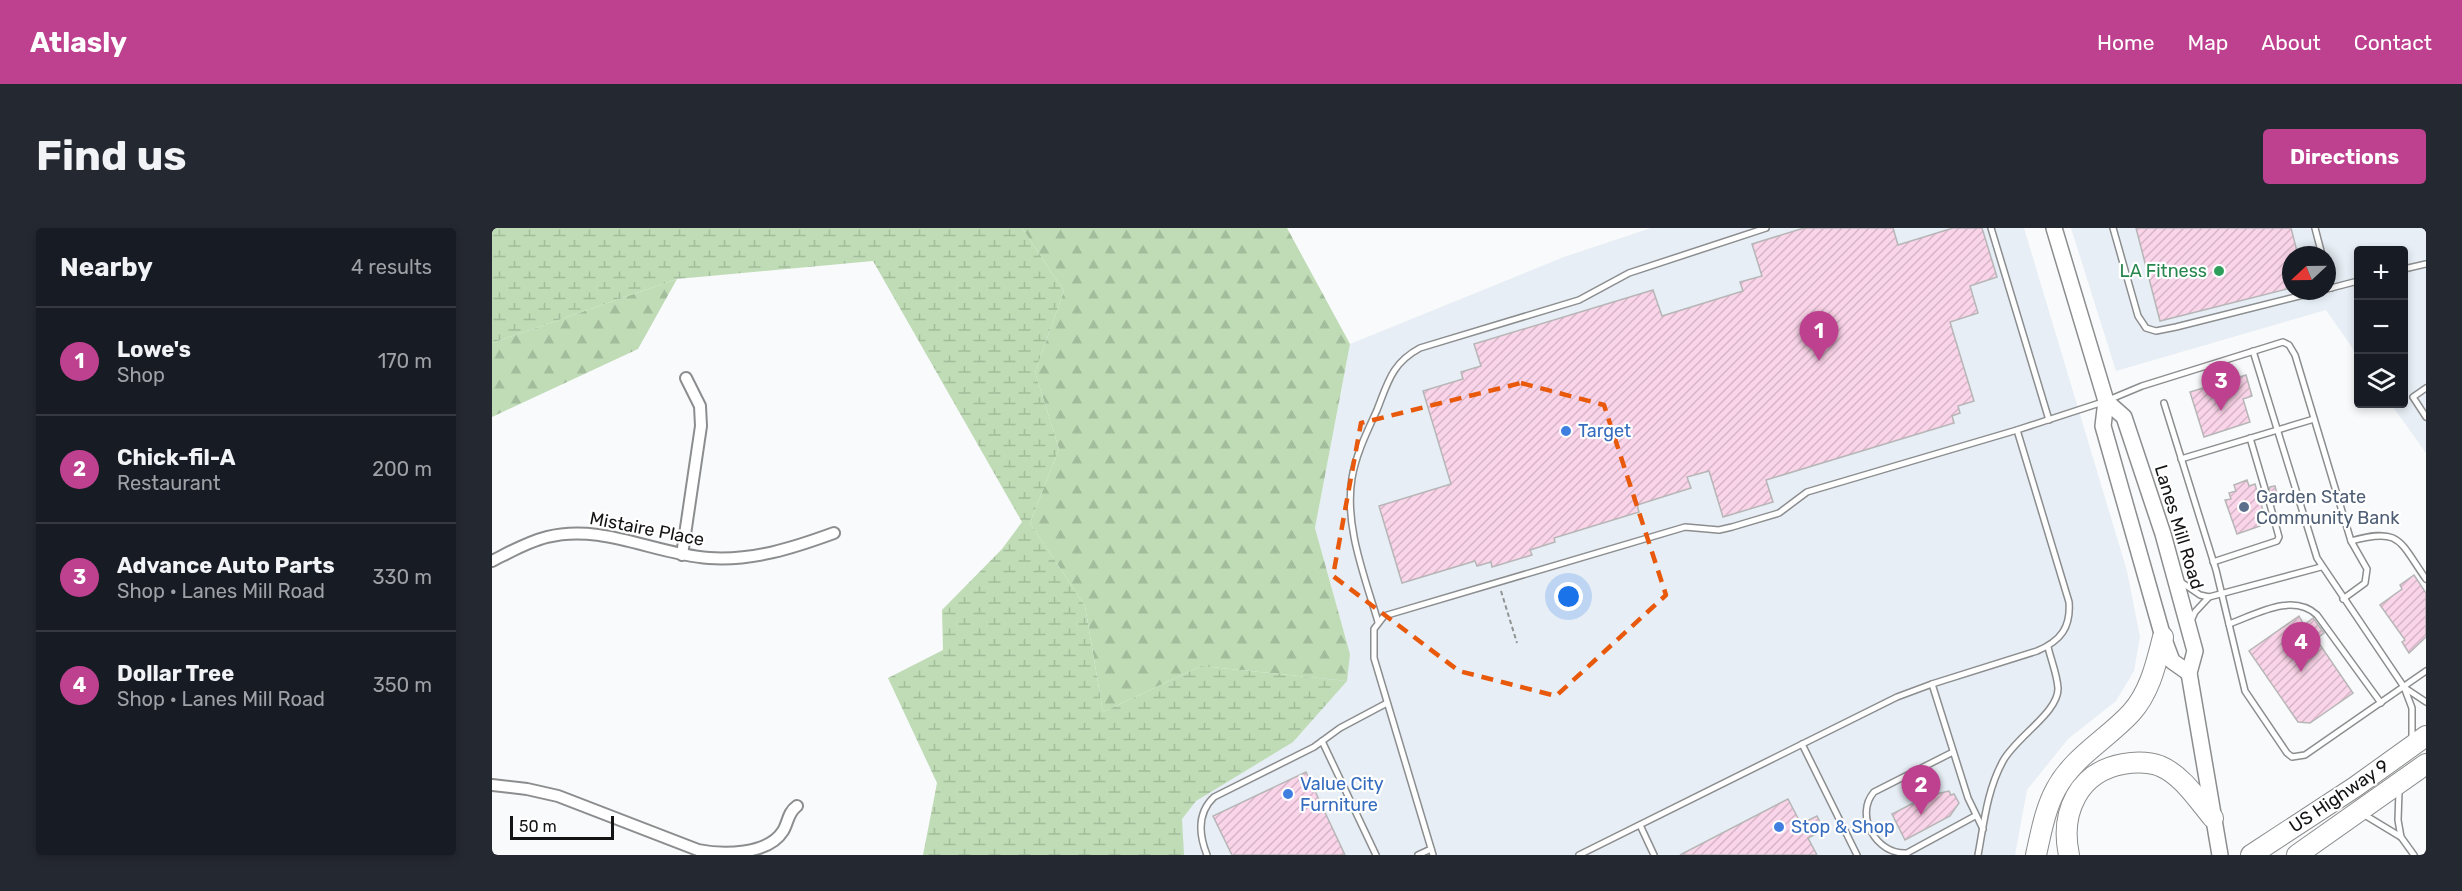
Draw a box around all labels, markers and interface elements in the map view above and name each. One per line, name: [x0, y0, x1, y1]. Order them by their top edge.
text: Atlasly: [30, 26, 127, 59]
text: Home: [2097, 30, 2154, 55]
text: Map: [2187, 30, 2228, 55]
text: About: [2261, 30, 2321, 55]
text: Contact: [2354, 30, 2432, 55]
button: Directions: [2263, 129, 2426, 184]
text: Find us: [36, 131, 187, 181]
north arrow: [2282, 246, 2336, 300]
map controls: [2354, 246, 2408, 408]
button: +: [2354, 246, 2408, 300]
text: Nearby: [60, 252, 153, 283]
text: 4 results: [351, 255, 432, 279]
place label: LA Fitness: [2120, 260, 2207, 282]
marker: LA Fitness: [2212, 264, 2226, 278]
button: −: [2354, 300, 2408, 354]
pin: 1: [1800, 312, 1838, 361]
text: Lowe's: [117, 336, 191, 363]
text: 1: [75, 349, 84, 373]
text: 170 m: [378, 349, 432, 373]
button: layers: [2354, 354, 2408, 408]
pin: 3: [2202, 362, 2240, 411]
text: Shop: [117, 363, 165, 387]
place label: Target: [1578, 420, 1631, 442]
marker: Target: [1559, 424, 1573, 438]
text: Chick-fil-A: [117, 444, 236, 471]
text: 2: [73, 457, 86, 481]
text: 200 m: [372, 457, 432, 481]
street label: Lanes Mill Road: [2150, 462, 2208, 592]
text: Restaurant: [117, 471, 221, 495]
place label: Garden State Community Bank: [2256, 486, 2400, 529]
marker: Garden State Community Bank: [2237, 500, 2251, 514]
street label: Mistaire Place: [588, 507, 706, 551]
text: Advance Auto Parts: [117, 552, 335, 579]
text: 3: [73, 565, 86, 589]
text: 330 m: [373, 565, 432, 589]
text: Shop · Lanes Mill Road: [117, 579, 325, 603]
your location: [1554, 582, 1583, 611]
pin: 4: [2282, 622, 2320, 672]
text: Dollar Tree: [117, 660, 234, 687]
text: 4: [73, 673, 86, 697]
text: 350 m: [373, 673, 432, 697]
text: Shop · Lanes Mill Road: [117, 687, 325, 711]
street label: US Highway 9: [2285, 755, 2393, 837]
pin: 2: [1902, 766, 1940, 815]
place label: Value City Furniture: [1300, 773, 1384, 816]
marker: Value City Furniture: [1281, 787, 1295, 801]
scale bar: [510, 813, 614, 840]
place label: Stop & Shop: [1791, 816, 1895, 838]
text: 50 m: [519, 817, 557, 836]
marker: Stop & Shop: [1772, 820, 1786, 834]

